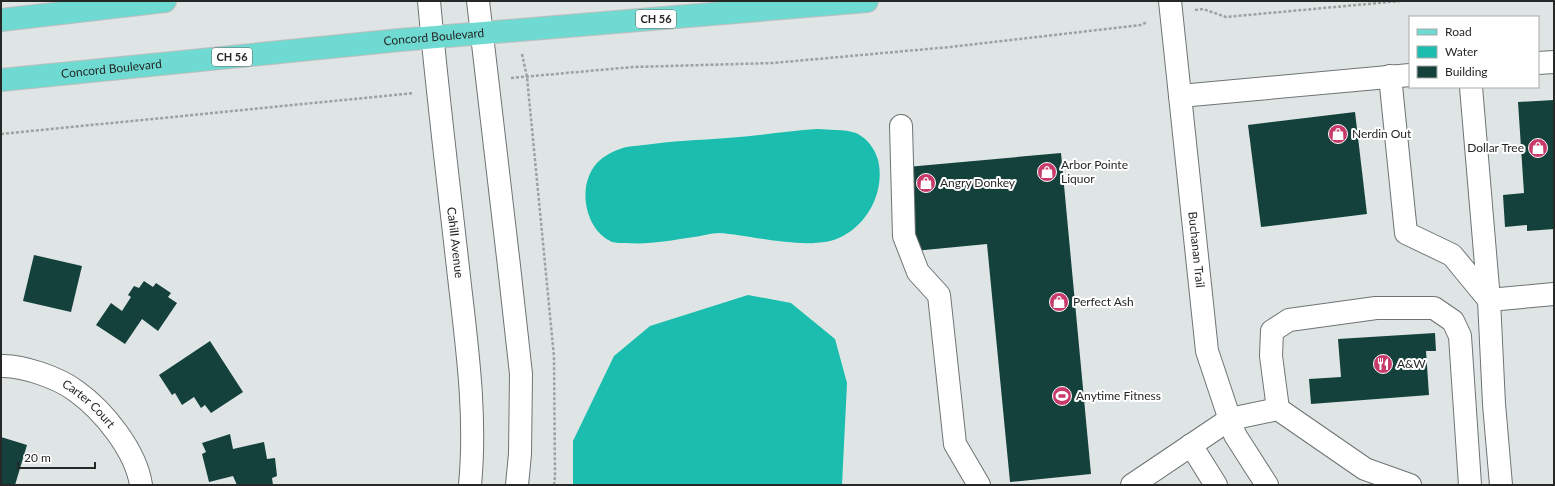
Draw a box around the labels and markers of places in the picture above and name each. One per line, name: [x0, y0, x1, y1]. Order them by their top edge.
shop icon: Nerdin Out: [1327, 123, 1349, 145]
place label: Nerdin Out: [1352, 126, 1412, 141]
shop icon: Dollar Tree: [1527, 137, 1549, 159]
place label: Dollar Tree: [1467, 140, 1524, 155]
place label: Arbor Pointe Liquor: [1061, 157, 1128, 186]
shop icon: Arbor Pointe Liquor: [1036, 161, 1058, 183]
shop icon: Angry Donkey: [915, 172, 937, 194]
place label: Angry Donkey: [940, 175, 1016, 190]
shop icon: Perfect Ash: [1048, 291, 1070, 313]
place label: Perfect Ash: [1073, 294, 1134, 309]
restaurant icon: A&W: [1372, 353, 1394, 375]
place label: A&W: [1397, 356, 1426, 371]
sports icon: Anytime Fitness: [1051, 385, 1073, 407]
place label: Anytime Fitness: [1076, 388, 1161, 403]

